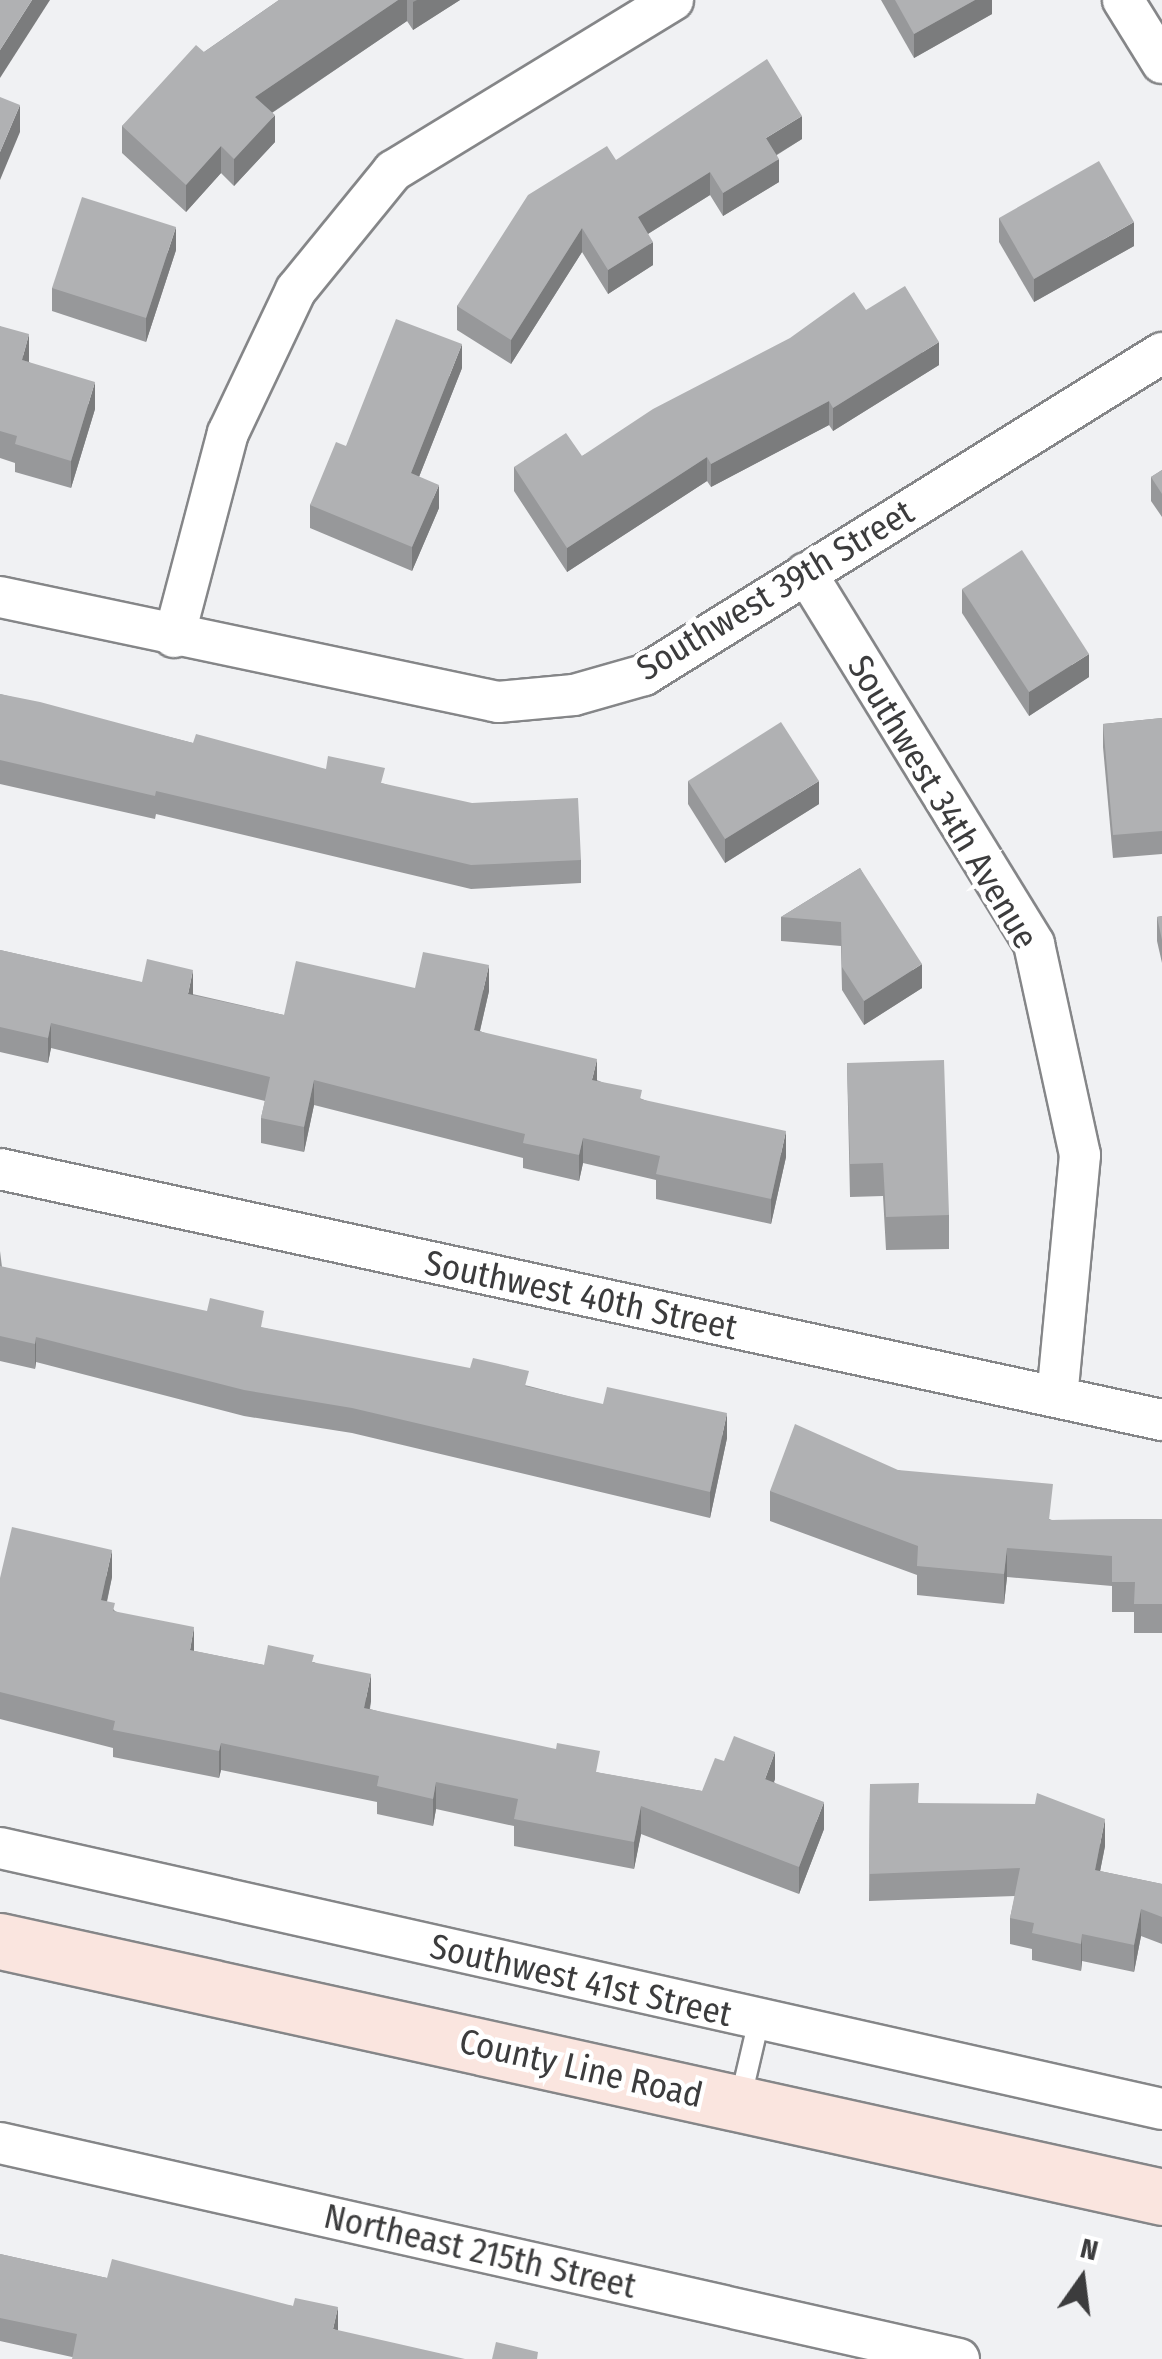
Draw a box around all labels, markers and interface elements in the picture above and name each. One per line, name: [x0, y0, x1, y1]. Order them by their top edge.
street label: Southwest 39th Street: [629, 491, 921, 689]
street label: Southwest 34th Avenue: [839, 648, 1047, 956]
street label: Southwest 40th Street: [421, 1241, 741, 1349]
street label: Southwest 41st Street: [426, 1925, 736, 2035]
street label: County Line Road: [455, 2020, 707, 2116]
street label: Northeast 215th Street: [320, 2195, 640, 2307]
north arrow: [1032, 2229, 1132, 2329]
text: N: [1077, 2231, 1102, 2267]

